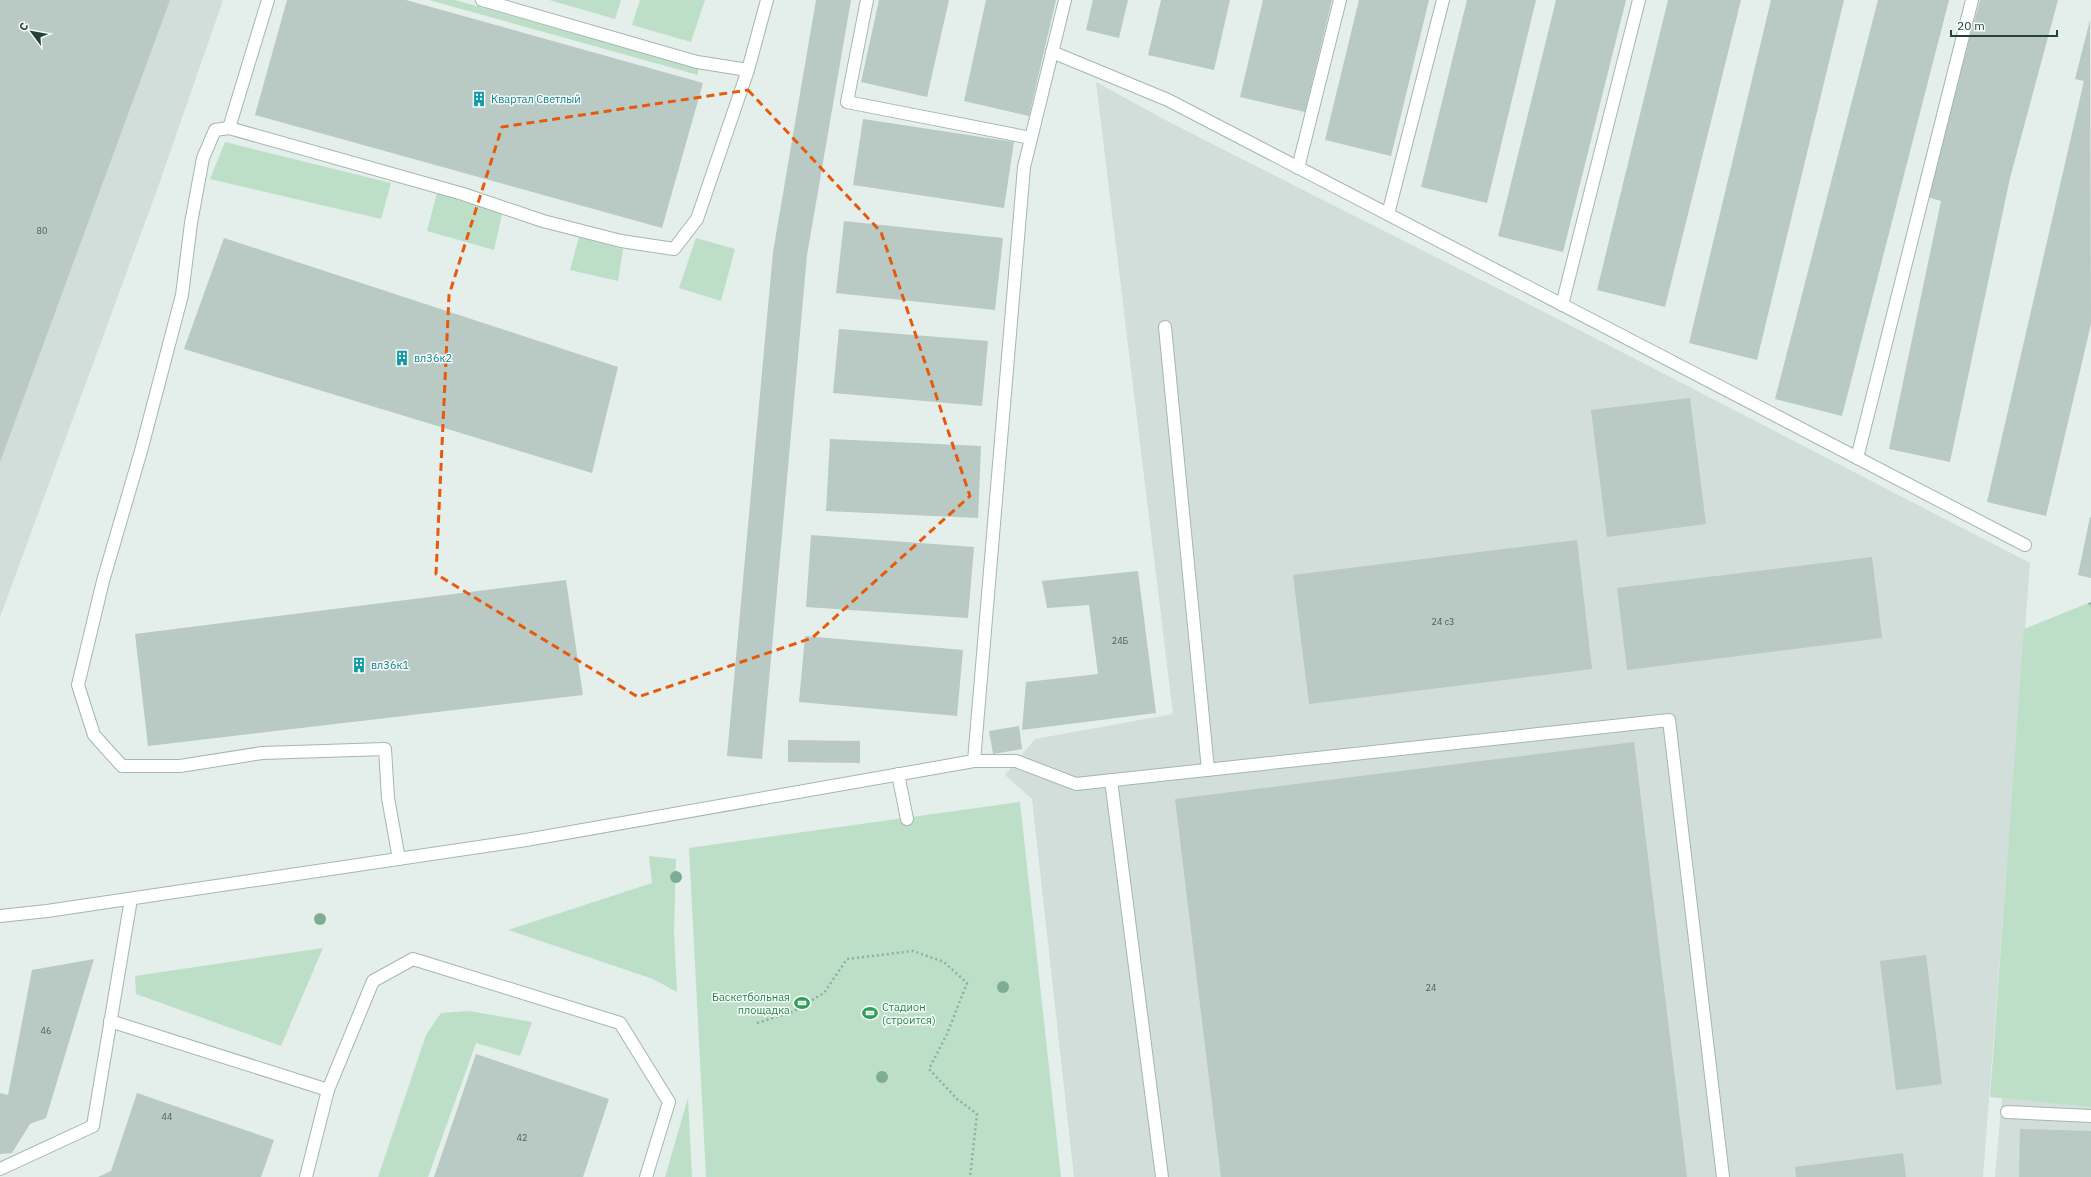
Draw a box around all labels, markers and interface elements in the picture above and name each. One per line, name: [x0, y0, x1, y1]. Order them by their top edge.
north arrow: [12, 12, 52, 52]
scale bar: [1951, 12, 2057, 38]
text: 20 m: [1957, 18, 1985, 33]
text: С: [16, 20, 31, 33]
building icon: Квартал Светлый: [470, 90, 488, 108]
place label: Квартал Светлый: [491, 92, 581, 106]
house number: 80: [37, 225, 47, 236]
building icon: вл36к2: [393, 349, 411, 367]
place label: вл36к2: [414, 351, 452, 365]
house number: 24 с3: [1432, 616, 1454, 627]
house number: 24Б: [1112, 635, 1129, 646]
building icon: вл36к1: [350, 656, 368, 674]
place label: вл36к1: [371, 658, 410, 672]
house number: 24: [1426, 982, 1436, 993]
place label: Баскетбольная площадка: [712, 990, 790, 1017]
sports icon: Баскетбольная площадка: [793, 994, 811, 1012]
place label: Стадион (строится): [882, 1000, 936, 1027]
sports icon: Стадион (строится): [861, 1004, 879, 1022]
house number: 46: [41, 1025, 51, 1036]
house number: 44: [162, 1111, 172, 1122]
house number: 42: [517, 1132, 527, 1143]

